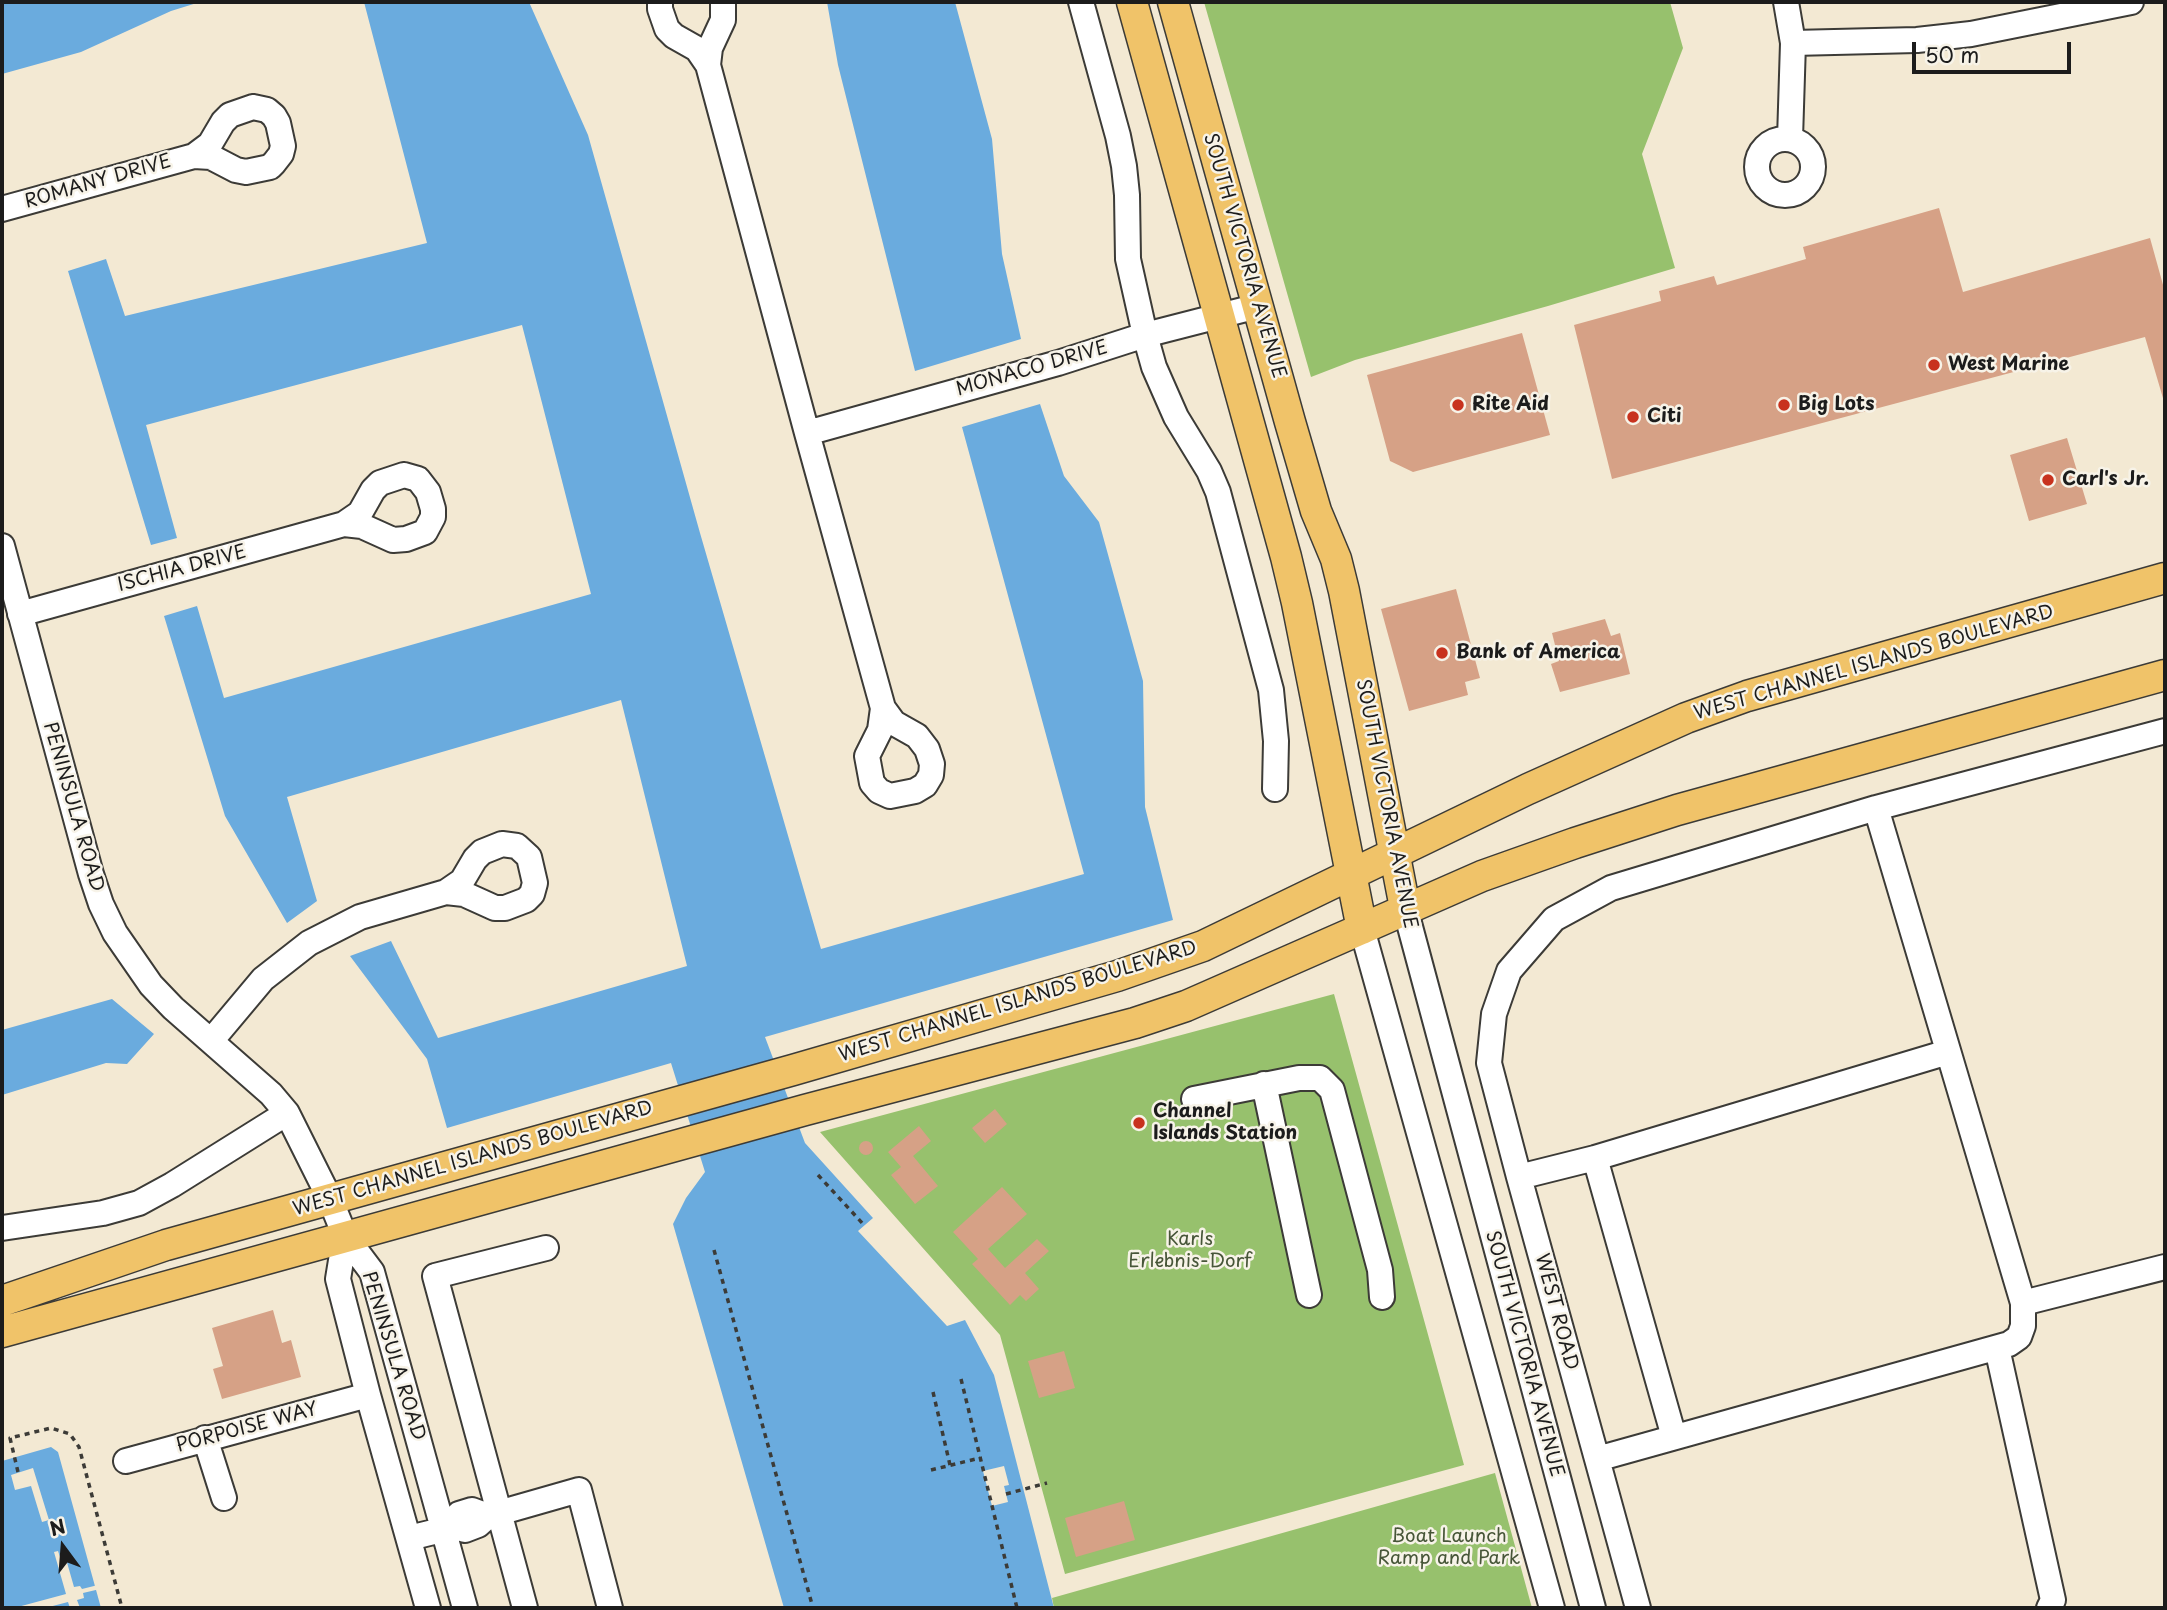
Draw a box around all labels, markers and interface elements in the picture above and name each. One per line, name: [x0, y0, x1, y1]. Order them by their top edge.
scale bar: [1915, 28, 2074, 72]
text: 50 m: [1925, 38, 1979, 70]
street label: SOUTH VICTORIA AVENUE: [1198, 131, 1290, 381]
street label: ROMANY DRIVE: [22, 150, 174, 214]
street label: MONACO DRIVE: [954, 336, 1110, 402]
place label: West Marine: [1948, 354, 2069, 376]
marker: West Marine: [1926, 357, 1942, 373]
place label: Rite Aid: [1472, 394, 1549, 416]
place label: Big Lots: [1798, 394, 1874, 416]
marker: Rite Aid: [1450, 397, 1466, 413]
marker: Big Lots: [1776, 397, 1792, 413]
place label: Citi: [1647, 406, 1681, 428]
marker: Citi: [1625, 409, 1641, 425]
place label: Carl's Jr.: [2062, 469, 2149, 491]
marker: Carl's Jr.: [2040, 472, 2056, 488]
street label: ISCHIA DRIVE: [115, 541, 249, 597]
street label: WEST CHANNEL ISLANDS BOULEVARD: [1692, 601, 2056, 725]
place label: Bank of America: [1456, 642, 1620, 664]
marker: Bank of America: [1434, 645, 1450, 661]
street label: SOUTH VICTORIA AVENUE: [1351, 677, 1421, 931]
street label: PENINSULA ROAD: [38, 720, 108, 894]
street label: WEST CHANNEL ISLANDS BOULEVARD: [836, 937, 1200, 1067]
street label: WEST CHANNEL ISLANDS BOULEVARD: [291, 1097, 655, 1221]
place label: Channel Islands Station: [1153, 1101, 1297, 1145]
marker: Channel Islands Station: [1131, 1115, 1147, 1131]
street label: SOUTH VICTORIA AVENUE: [1480, 1228, 1568, 1480]
park label: Karls Erlebnis-Dorf: [1128, 1229, 1252, 1273]
street label: WEST ROAD: [1530, 1251, 1582, 1373]
street label: PENINSULA ROAD: [356, 1269, 430, 1443]
street label: PORPOISE WAY: [174, 1398, 320, 1458]
text: N: [46, 1511, 68, 1542]
north arrow: [28, 1512, 98, 1582]
park label: Boat Launch Ramp and Park: [1378, 1526, 1520, 1570]

